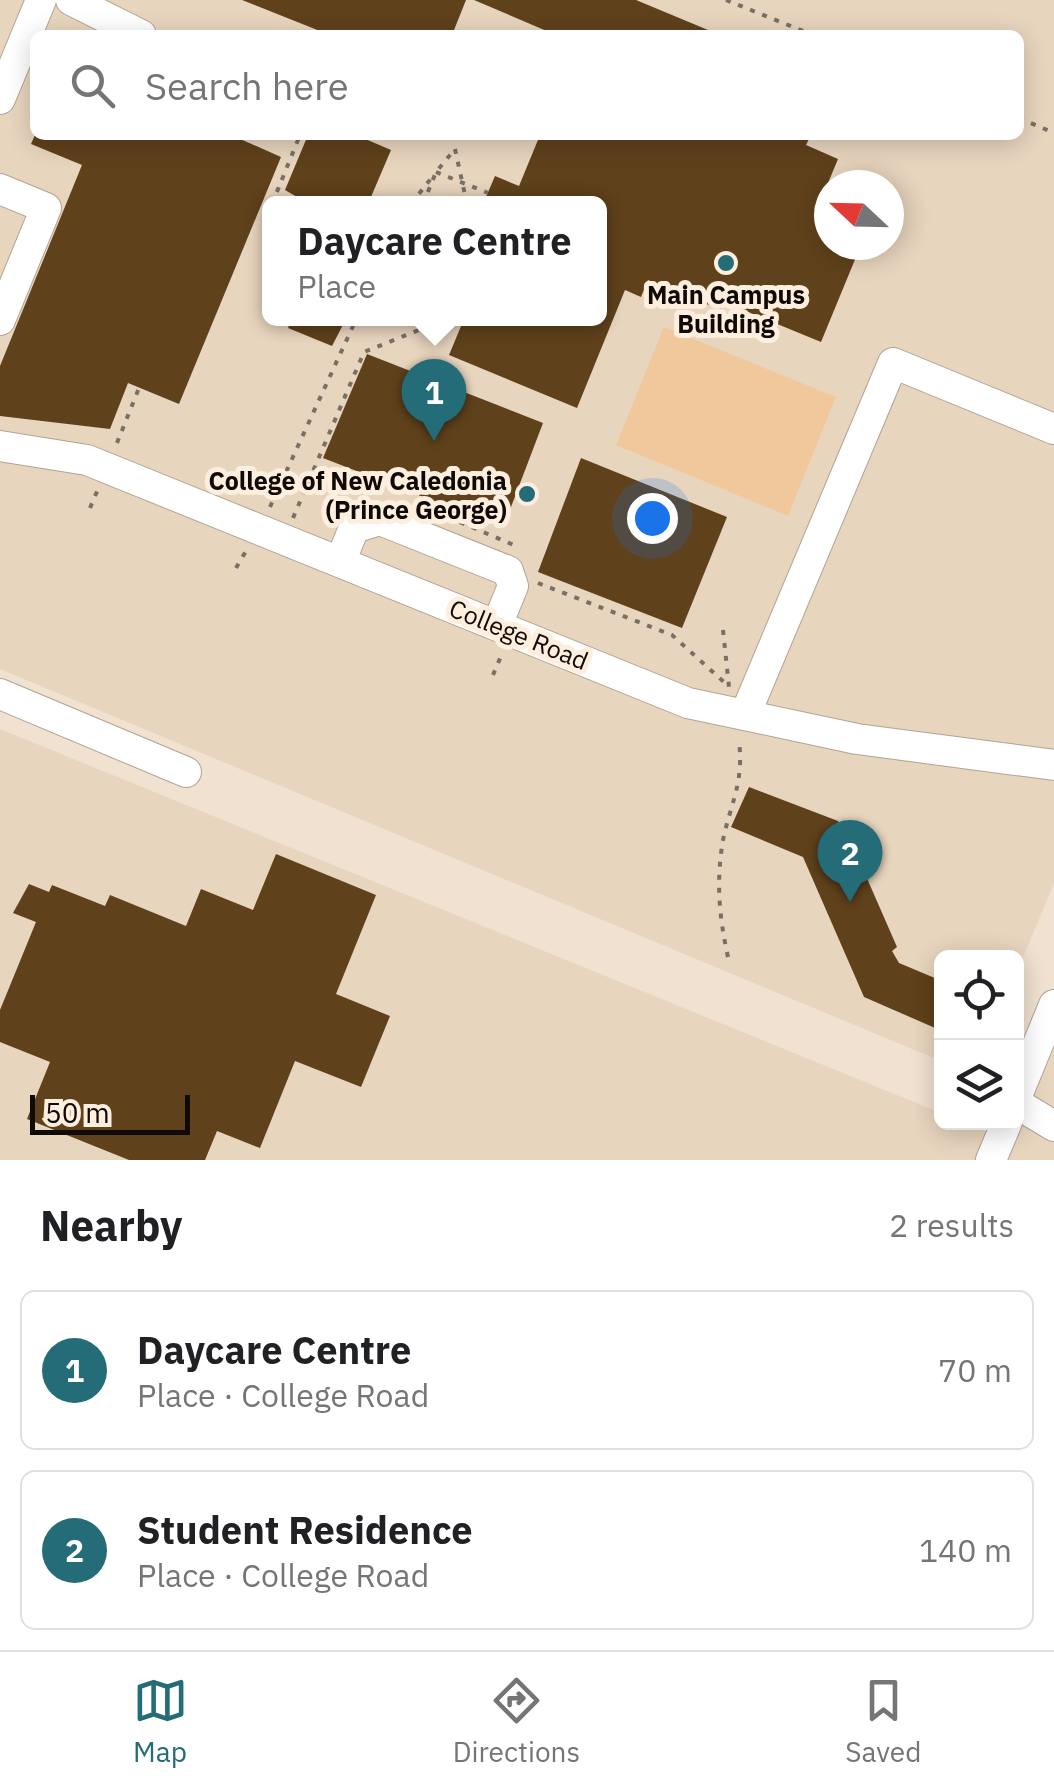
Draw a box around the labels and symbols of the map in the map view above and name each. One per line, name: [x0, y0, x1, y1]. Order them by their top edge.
north arrow: [814, 170, 904, 260]
marker: Main Campus Building: [715, 252, 737, 274]
place label: Main Campus Building: [647, 278, 805, 340]
pin: 1: [402, 358, 466, 441]
place label: College of New Caledonia (Prince George): [208, 464, 507, 526]
marker: College of New Caledonia (Prince George): [516, 483, 538, 505]
your location: [627, 493, 678, 544]
street label: College Road: [445, 591, 593, 677]
pin: 2: [818, 820, 882, 902]
scale bar: [30, 1090, 190, 1134]

